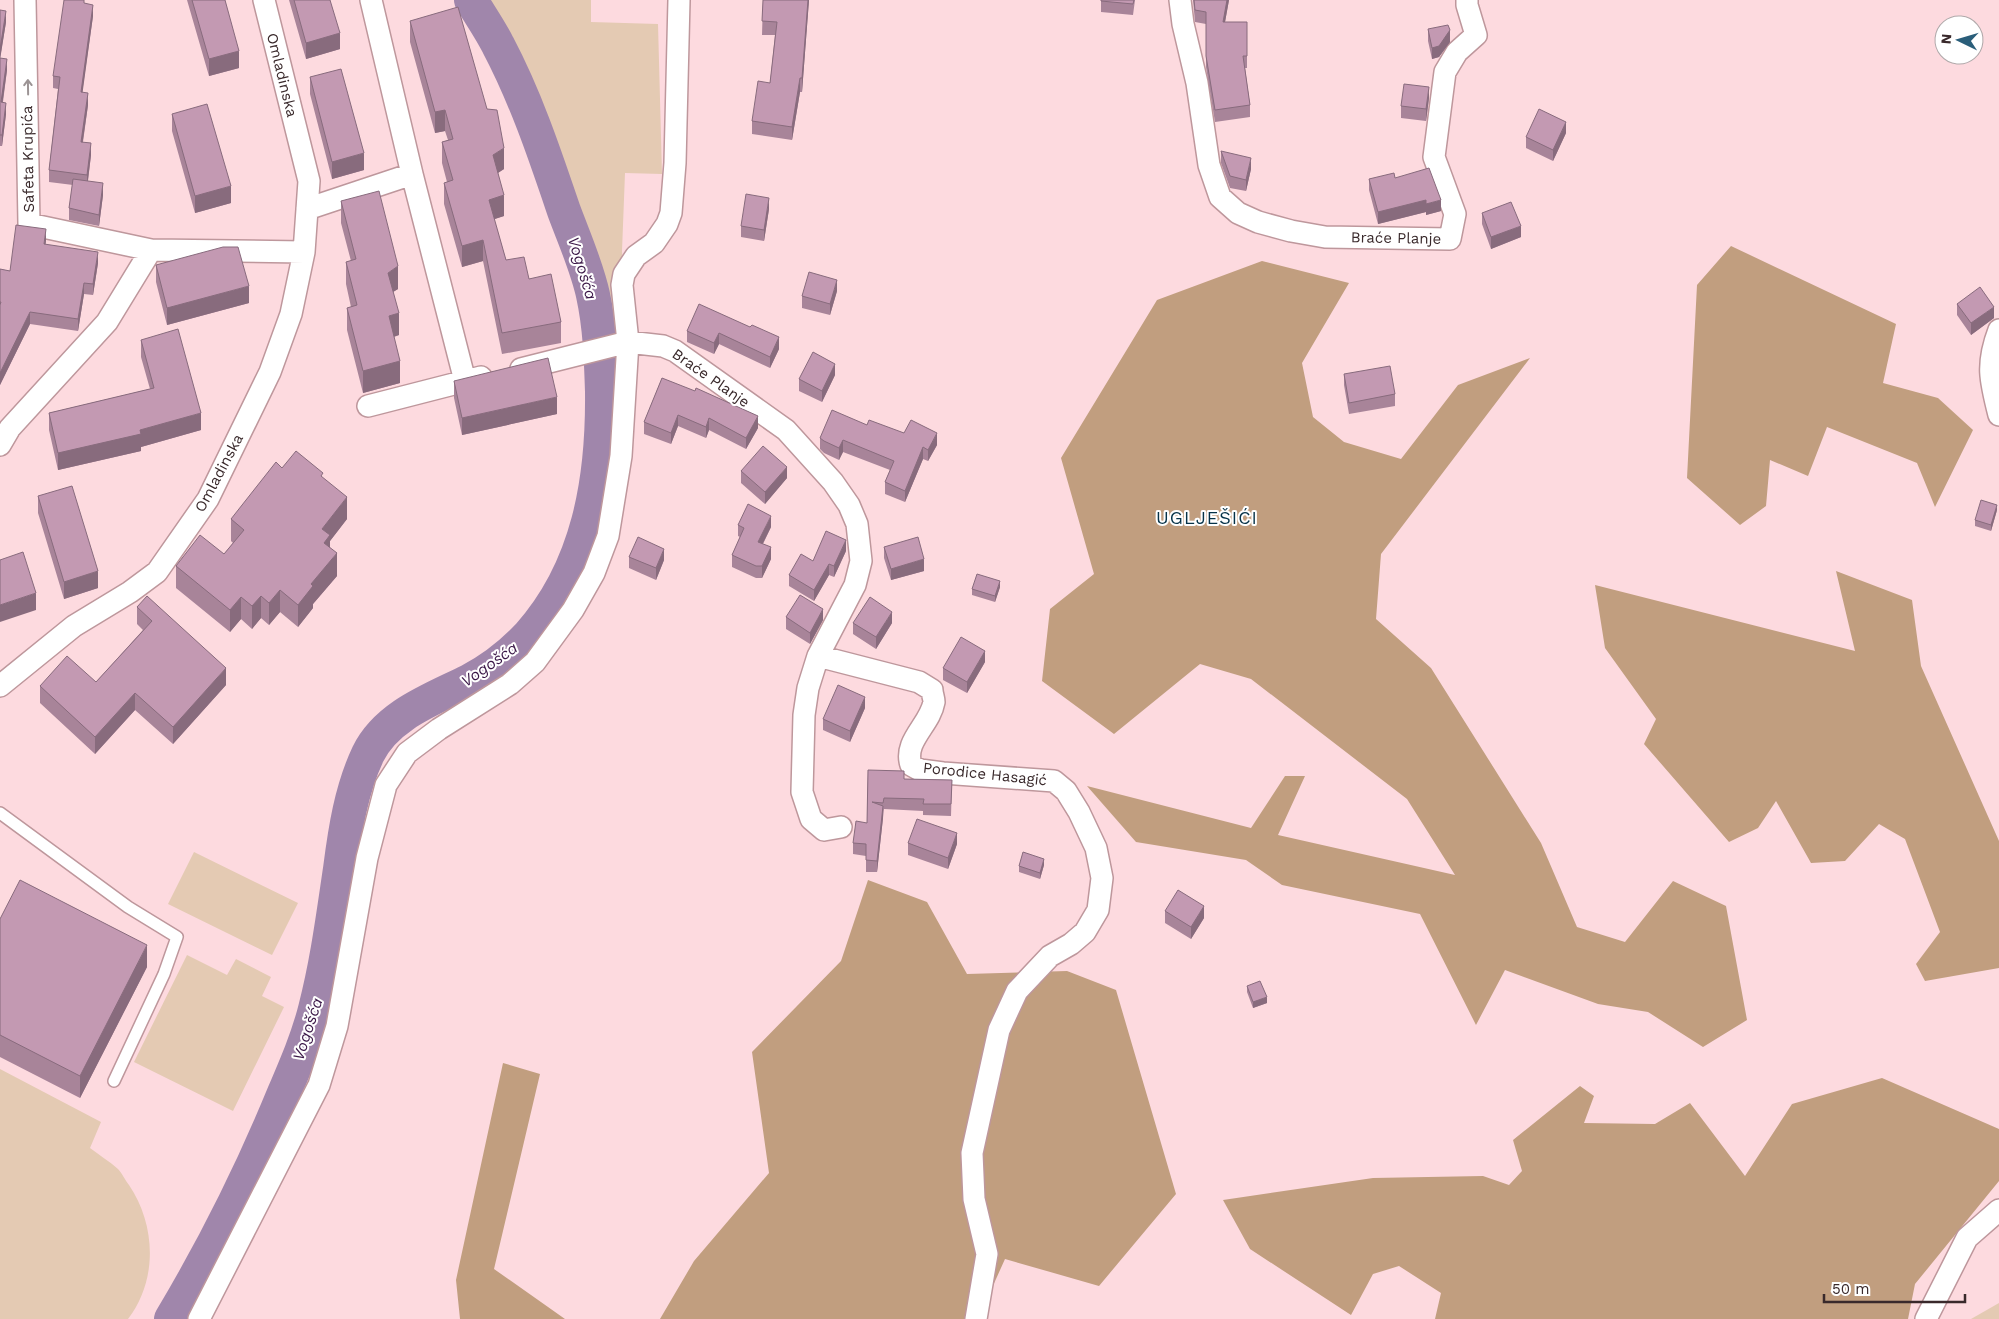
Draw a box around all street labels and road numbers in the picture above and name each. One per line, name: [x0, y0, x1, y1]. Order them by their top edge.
street label: Omladinska: [263, 31, 301, 119]
street label: Safeta Krupića: [18, 105, 38, 213]
street label: Braće Planje: [1351, 228, 1441, 248]
street label: Braće Planje: [669, 345, 753, 411]
street label: Omladinska: [191, 430, 247, 515]
street label: Porodice Hasagić: [922, 759, 1048, 789]

